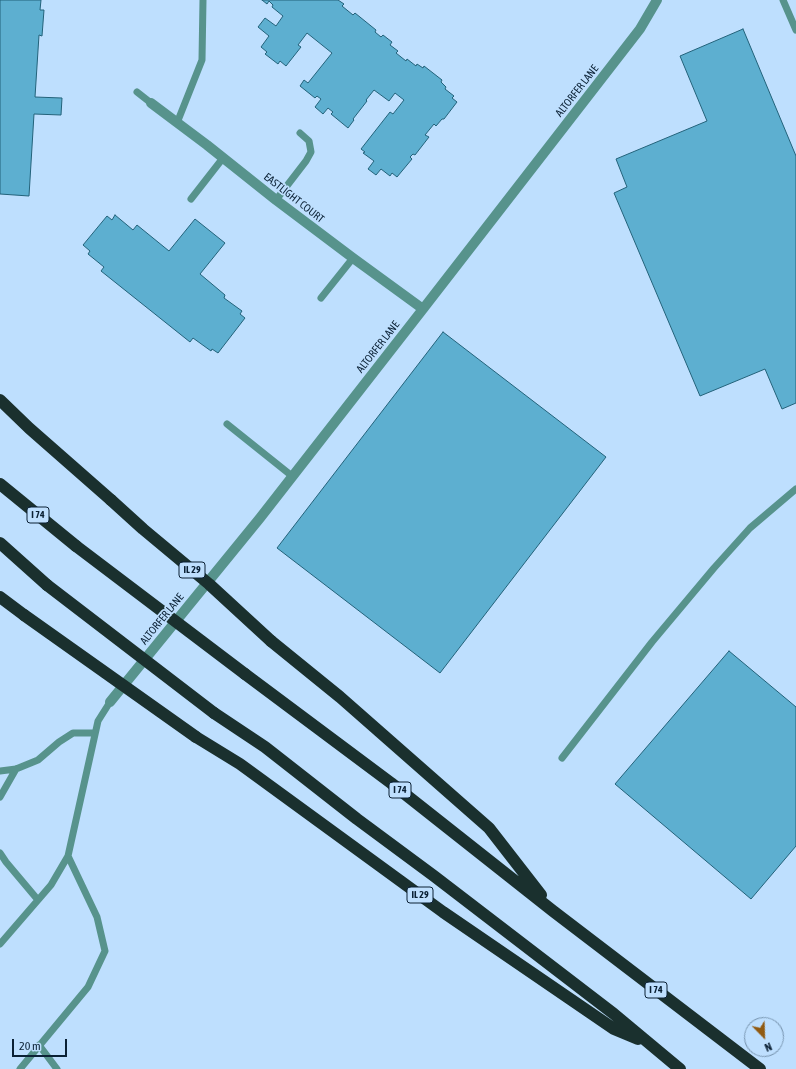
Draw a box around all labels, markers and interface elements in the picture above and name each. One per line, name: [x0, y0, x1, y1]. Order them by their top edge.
street label: ALTORFER LANE: [553, 62, 601, 120]
street label: EASTLIGHT COURT: [261, 170, 327, 226]
street label: ALTORFER LANE: [354, 318, 402, 376]
road number: I 74: [27, 507, 49, 523]
road number: IL 29: [179, 562, 205, 578]
street label: ALTORFER LANE: [137, 591, 187, 647]
road number: I 74: [389, 782, 411, 798]
road number: IL 29: [407, 887, 433, 903]
road number: I 74: [645, 982, 667, 998]
north arrow: [744, 1017, 784, 1057]
scale bar: [14, 1031, 69, 1057]
text: 20 m: [19, 1039, 41, 1053]
text: N: [763, 1040, 774, 1054]

